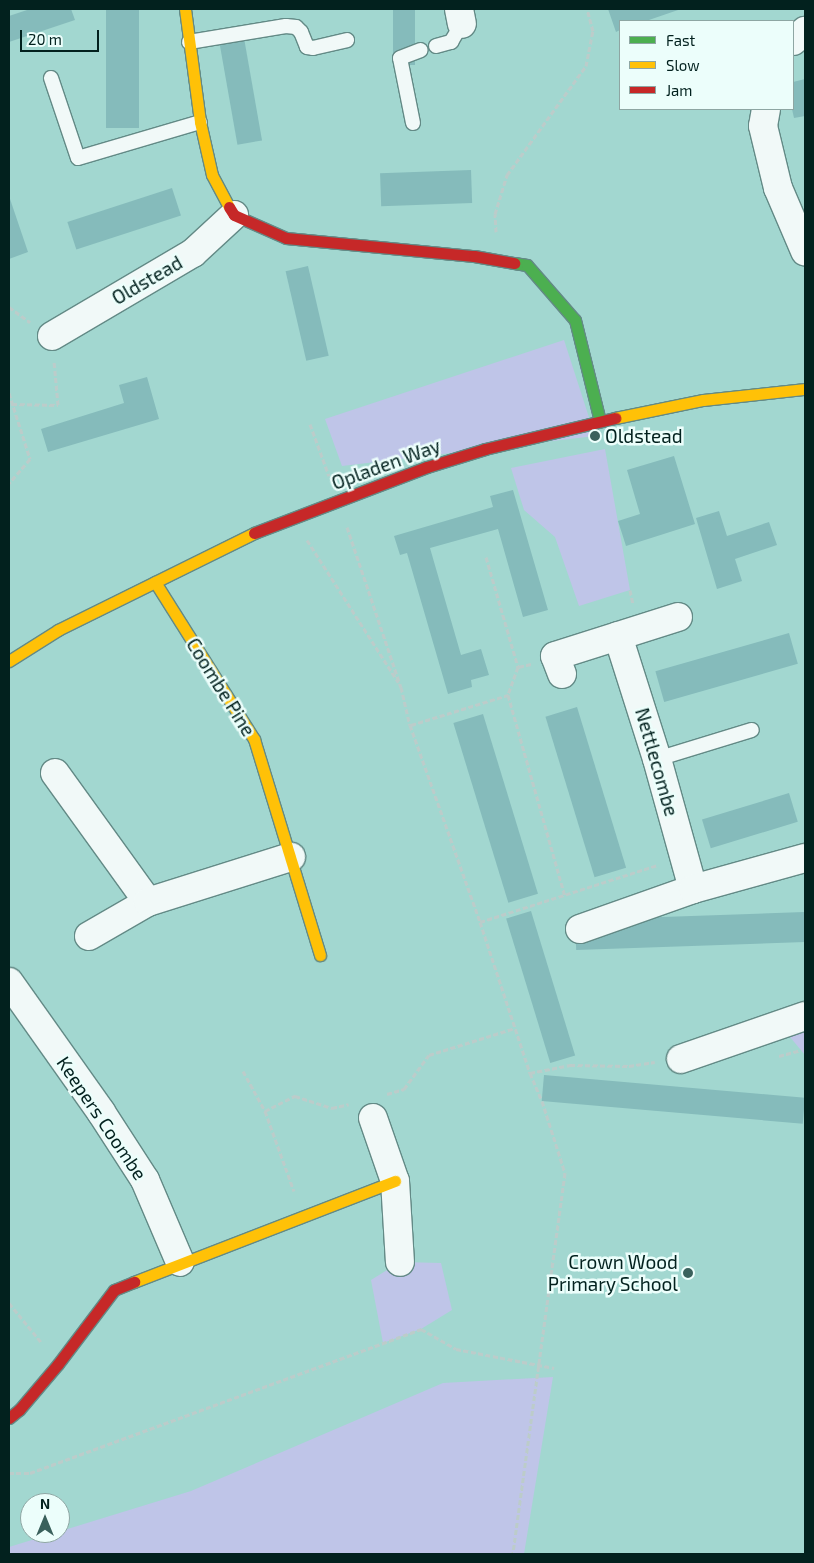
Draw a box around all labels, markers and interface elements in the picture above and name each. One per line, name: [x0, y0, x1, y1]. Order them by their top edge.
scale bar: [22, 20, 101, 52]
legend: [619, 20, 794, 110]
text: 20 m: [28, 30, 62, 48]
text: Fast: [666, 31, 695, 49]
text: Slow: [666, 56, 700, 74]
text: Jam: [666, 81, 692, 99]
street label: Oldstead: [108, 251, 186, 309]
place label: Oldstead: [605, 425, 683, 447]
marker: Oldstead: [589, 430, 601, 442]
street label: Opladen Way: [328, 434, 444, 494]
street label: Coombe Pine: [182, 634, 260, 740]
street label: Nettlecombe: [631, 705, 683, 819]
street label: Keepers Coombe: [52, 1052, 152, 1184]
place label: Crown Wood Primary School: [547, 1251, 678, 1295]
marker: Crown Wood Primary School: [682, 1267, 694, 1279]
north arrow: [20, 1493, 70, 1543]
text: N: [40, 1495, 50, 1512]

